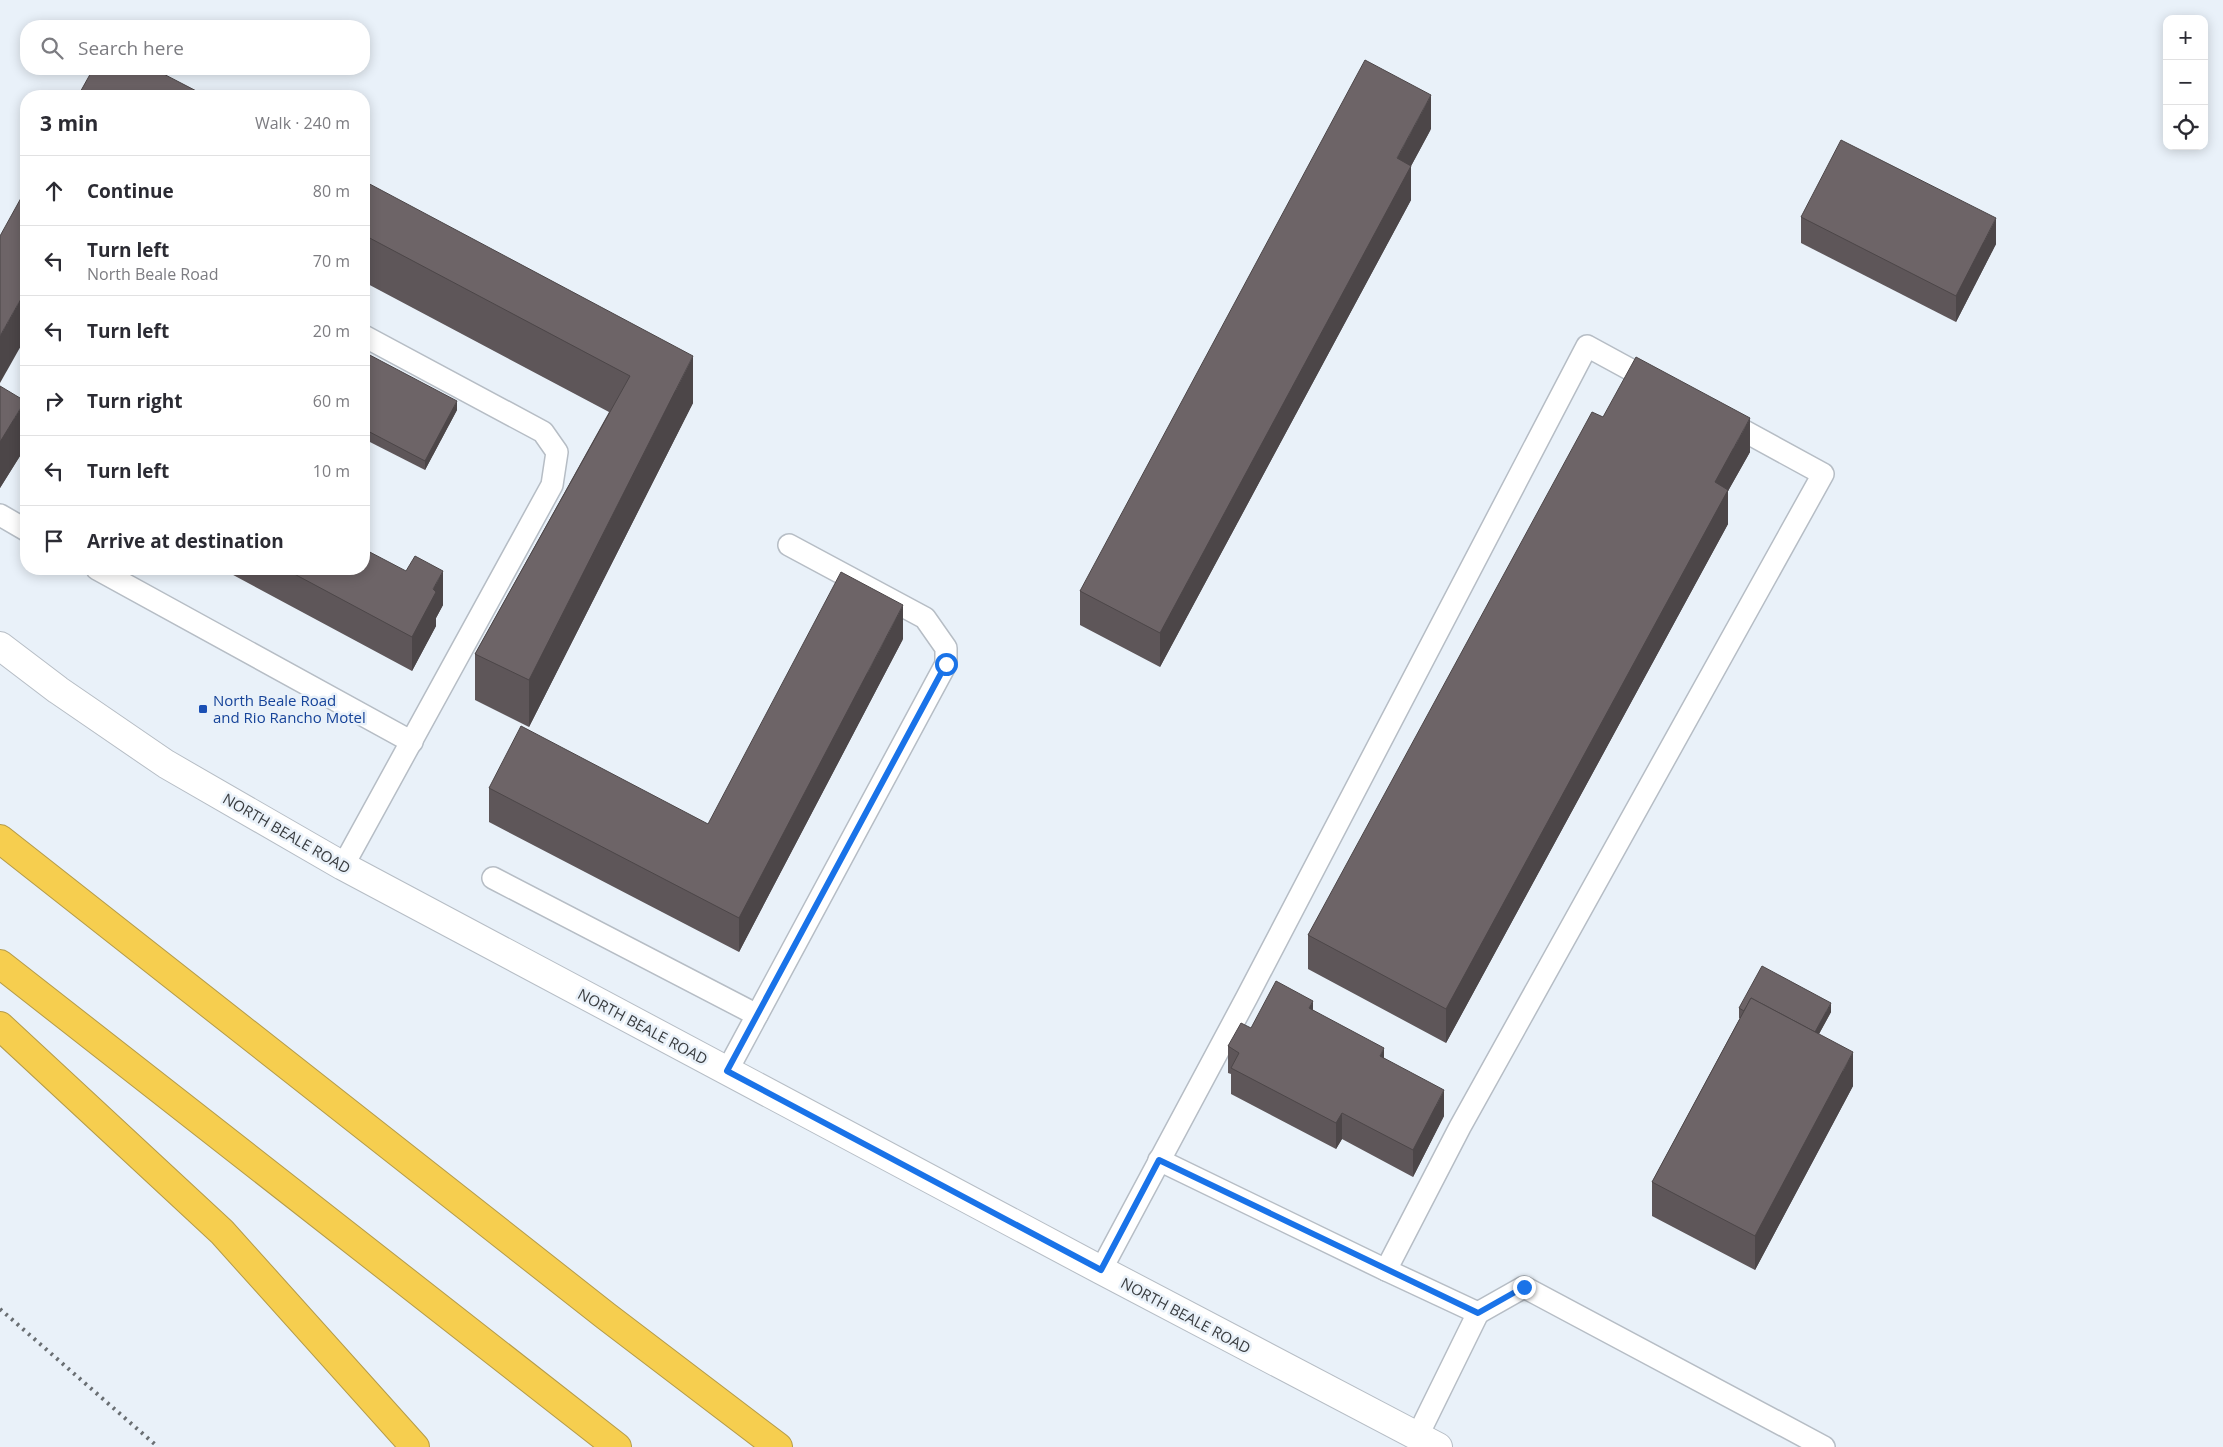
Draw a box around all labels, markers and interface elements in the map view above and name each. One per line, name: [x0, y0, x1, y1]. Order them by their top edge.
map controls: [2163, 15, 2208, 150]
button: +: [2163, 15, 2208, 60]
search box: [20, 20, 370, 75]
icon: search: [38, 34, 66, 62]
text: Search here: [78, 35, 184, 61]
button: −: [2163, 60, 2208, 105]
button: locate: [2163, 105, 2208, 150]
text: 3 min: [40, 109, 98, 137]
text: Walk · 240 m: [255, 112, 350, 134]
icon: ahead: [40, 177, 68, 205]
text: Continue: [87, 178, 174, 204]
text: 80 m: [313, 180, 350, 202]
text: Turn left: [87, 237, 169, 263]
icon: left: [40, 247, 68, 275]
text: 70 m: [313, 250, 350, 272]
text: North Beale Road: [87, 263, 218, 285]
icon: left: [40, 317, 68, 345]
text: Turn left: [87, 318, 169, 344]
text: 20 m: [313, 320, 350, 342]
icon: right: [40, 387, 68, 415]
text: Turn right: [87, 388, 182, 414]
text: 60 m: [313, 390, 350, 412]
icon: left: [40, 457, 68, 485]
text: Turn left: [87, 458, 169, 484]
text: 10 m: [313, 460, 350, 482]
icon: arrive: [40, 527, 68, 555]
text: Arrive at destination: [87, 528, 284, 554]
route start: [935, 653, 958, 676]
place label: North Beale Road and Rio Rancho Motel: [213, 690, 366, 727]
marker: North Beale Road and Rio Rancho Motel: [197, 703, 209, 715]
street label: NORTH BEALE ROAD: [220, 788, 354, 878]
street label: NORTH BEALE ROAD: [575, 983, 711, 1069]
street label: NORTH BEALE ROAD: [1118, 1272, 1254, 1358]
route end: [1513, 1276, 1536, 1299]

